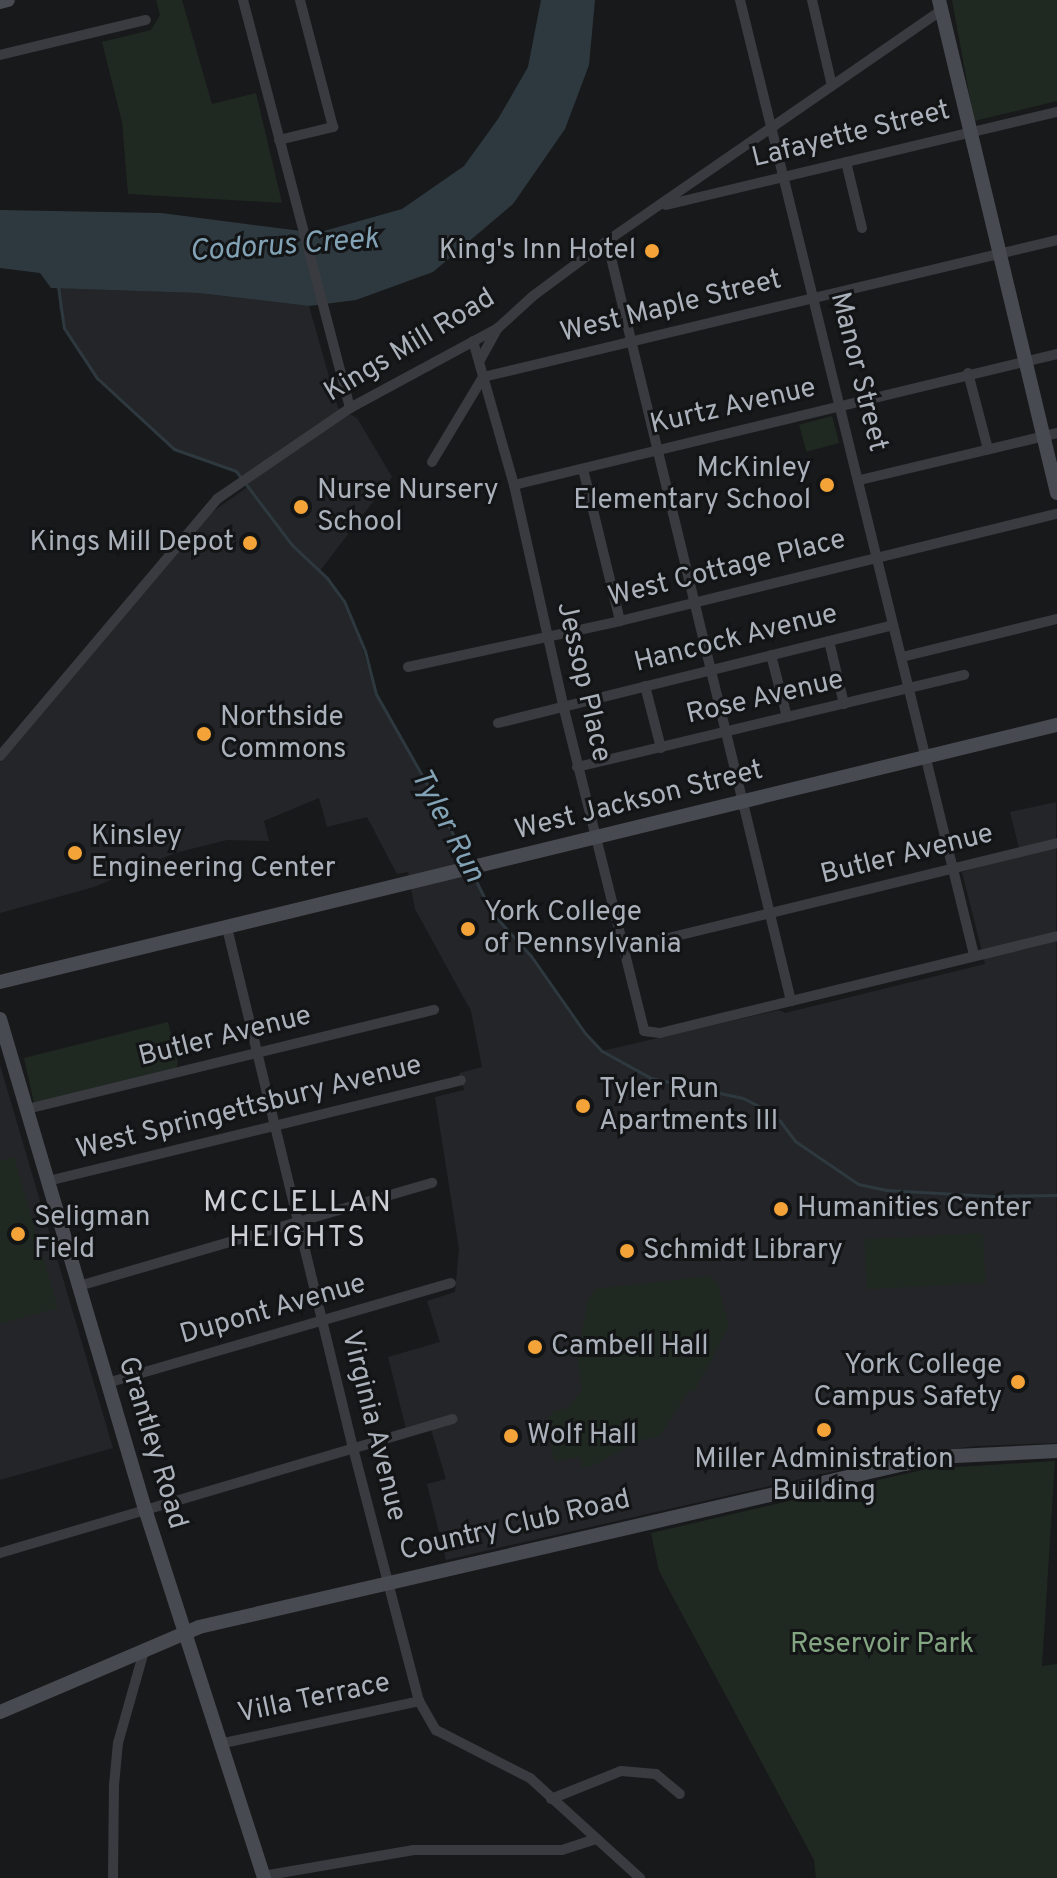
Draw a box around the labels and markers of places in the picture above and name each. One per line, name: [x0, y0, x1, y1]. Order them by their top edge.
place label: King's Inn Hotel: [439, 234, 636, 268]
marker: King's Inn Hotel: [643, 242, 661, 260]
place label: McKinley Elementary School: [573, 452, 811, 518]
place label: Nurse Nursery School: [317, 474, 498, 540]
marker: McKinley Elementary School: [818, 476, 836, 494]
marker: Nurse Nursery School: [292, 498, 310, 516]
place label: Kings Mill Depot: [30, 526, 234, 560]
marker: Kings Mill Depot: [241, 534, 259, 552]
place label: Northside Commons: [220, 701, 346, 767]
marker: Northside Commons: [195, 725, 213, 743]
place label: Kinsley Engineering Center: [91, 820, 336, 886]
marker: Kinsley Engineering Center: [66, 844, 84, 862]
place label: York College of Pennsylvania: [484, 896, 681, 962]
marker: York College of Pennsylvania: [459, 920, 477, 938]
place label: Tyler Run Apartments III: [599, 1073, 779, 1139]
marker: Tyler Run Apartments III: [574, 1097, 592, 1115]
place label: Humanities Center: [797, 1192, 1031, 1226]
marker: Humanities Center: [772, 1200, 790, 1218]
place label: Seligman Field: [34, 1201, 150, 1267]
marker: Seligman Field: [9, 1225, 27, 1243]
place label: Schmidt Library: [643, 1234, 843, 1268]
marker: Schmidt Library: [618, 1242, 636, 1260]
place label: Cambell Hall: [551, 1330, 709, 1364]
marker: Cambell Hall: [526, 1338, 544, 1356]
place label: York College Campus Safety: [814, 1349, 1002, 1415]
marker: York College Campus Safety: [1009, 1373, 1027, 1391]
place label: Wolf Hall: [527, 1419, 637, 1453]
marker: Miller Administration Building: [815, 1421, 833, 1439]
marker: Wolf Hall: [502, 1427, 520, 1445]
place label: Miller Administration Building: [694, 1443, 954, 1509]

